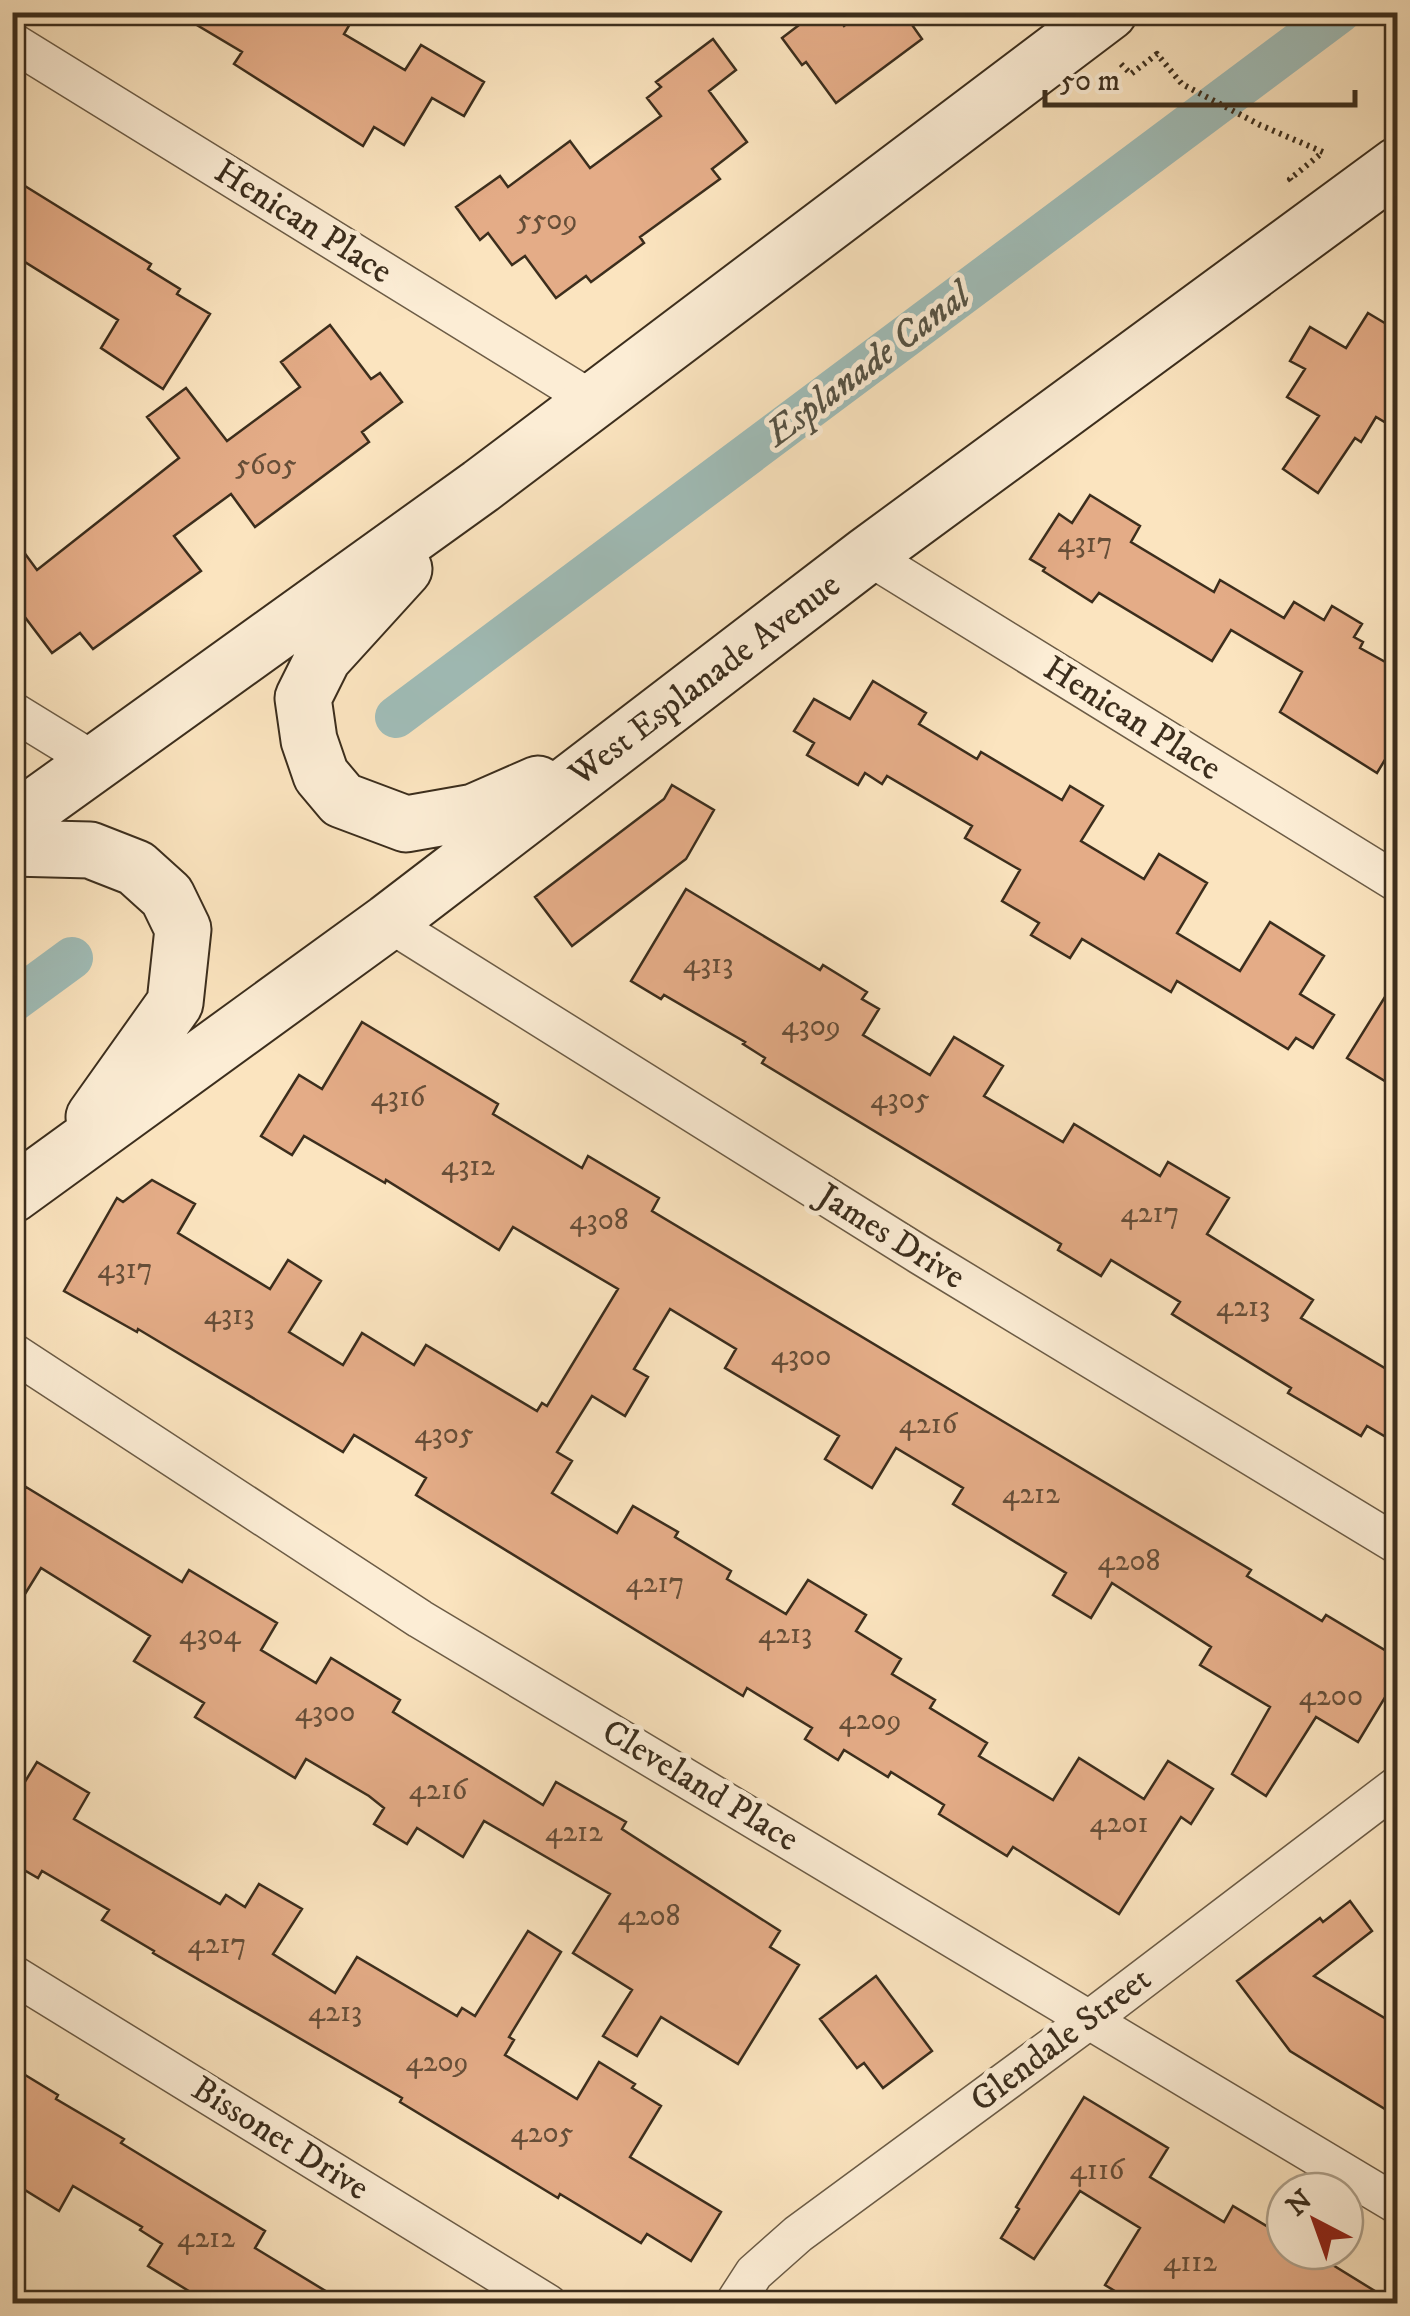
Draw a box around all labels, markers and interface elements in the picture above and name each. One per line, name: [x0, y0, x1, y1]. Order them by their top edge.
scale bar: [1045, 45, 1355, 107]
text: 50 m: [1060, 63, 1120, 100]
street label: Henican Place: [206, 150, 400, 294]
house number: 5509: [517, 202, 577, 239]
water label: Esplanade Canal: [754, 270, 983, 459]
house number: 5605: [235, 447, 297, 484]
house number: 4317: [1057, 525, 1113, 562]
street label: West Esplanade Avenue: [560, 564, 849, 797]
street label: Henican Place: [1035, 647, 1229, 791]
house number: 4313: [683, 946, 733, 983]
house number: 4309: [781, 1008, 841, 1045]
house number: 4316: [371, 1079, 427, 1116]
house number: 4305: [870, 1081, 930, 1118]
house number: 4312: [441, 1148, 495, 1185]
street label: James Drive: [806, 1173, 973, 1300]
house number: 4217: [1121, 1195, 1179, 1232]
house number: 4308: [569, 1202, 629, 1239]
house number: 4317: [97, 1251, 153, 1288]
house number: 4213: [1216, 1289, 1270, 1326]
house number: 4313: [204, 1297, 254, 1334]
house number: 4300: [771, 1338, 831, 1375]
house number: 4216: [899, 1406, 959, 1443]
house number: 4305: [414, 1416, 474, 1453]
house number: 4212: [1002, 1476, 1060, 1513]
house number: 4208: [1097, 1543, 1161, 1580]
house number: 4217: [626, 1565, 684, 1602]
house number: 4213: [758, 1616, 812, 1653]
house number: 4304: [179, 1617, 242, 1654]
house number: 4200: [1299, 1678, 1363, 1715]
house number: 4300: [295, 1694, 355, 1731]
house number: 4209: [838, 1702, 902, 1739]
street label: Cleveland Place: [594, 1710, 806, 1862]
house number: 4216: [409, 1772, 469, 1809]
house number: 4201: [1089, 1805, 1149, 1842]
house number: 4212: [545, 1814, 603, 1851]
house number: 4208: [617, 1898, 681, 1935]
house number: 4217: [188, 1926, 246, 1963]
street label: Glendale Street: [962, 1958, 1160, 2122]
house number: 4213: [308, 1994, 362, 2031]
house number: 4209: [405, 2044, 469, 2081]
street label: Bissonet Drive: [183, 2067, 377, 2211]
house number: 4205: [510, 2115, 574, 2152]
house number: 4116: [1070, 2152, 1126, 2189]
north arrow: [1265, 2171, 1365, 2271]
text: N: [1279, 2183, 1320, 2224]
house number: 4212: [177, 2220, 235, 2257]
house number: 4112: [1163, 2244, 1217, 2281]

